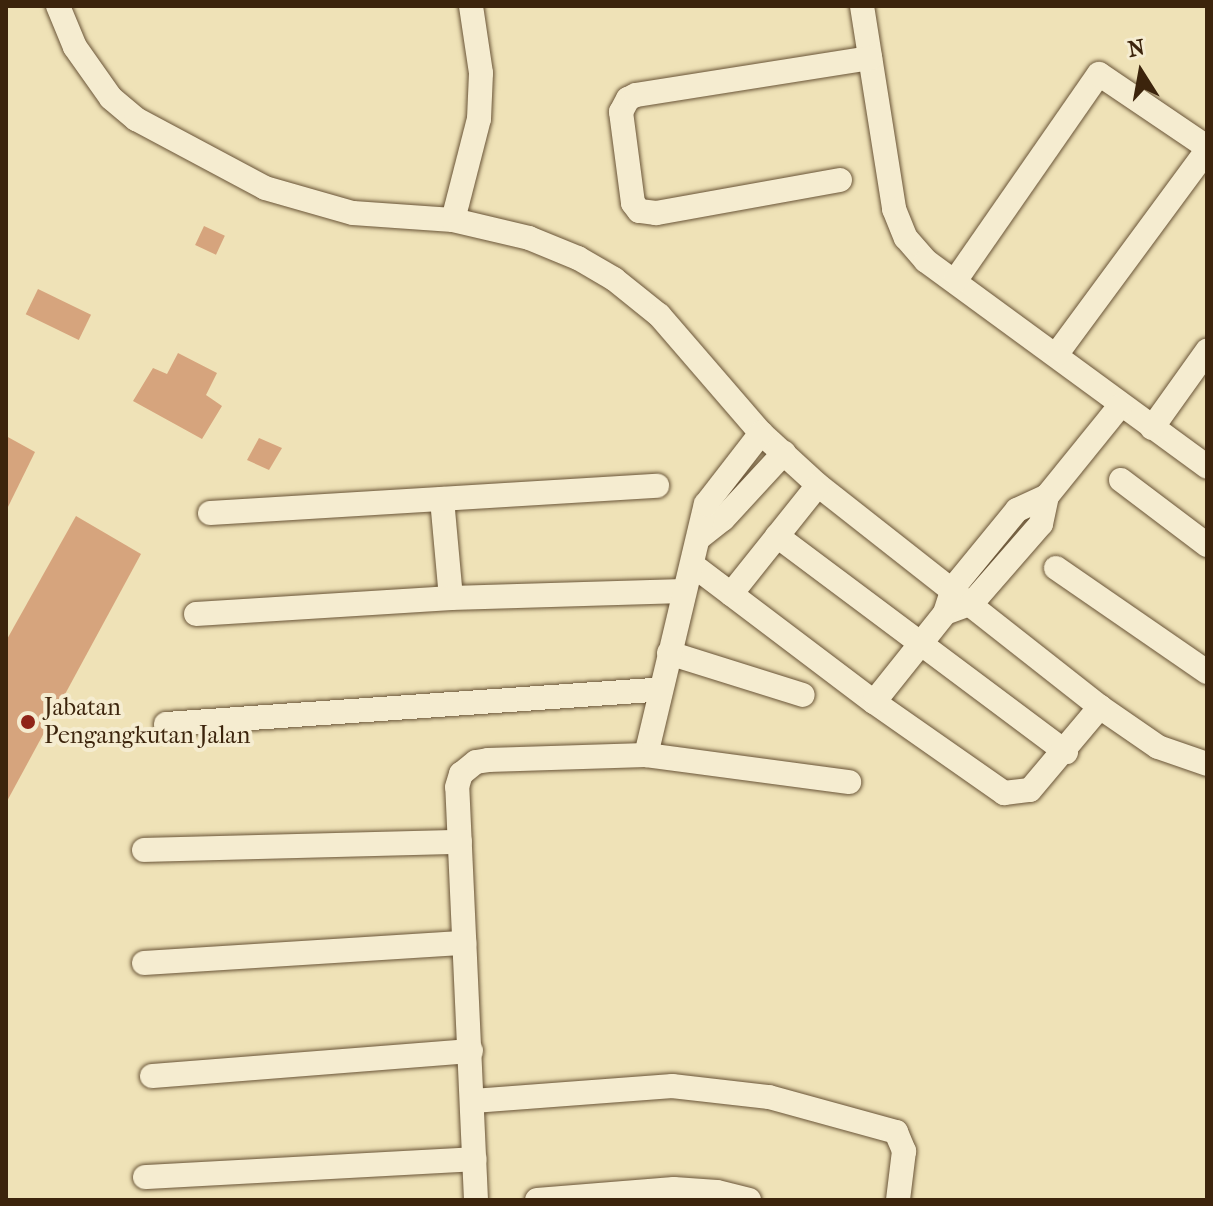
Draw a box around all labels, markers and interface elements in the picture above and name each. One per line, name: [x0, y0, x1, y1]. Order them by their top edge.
north arrow: [1101, 32, 1181, 112]
text: N: [1126, 34, 1147, 63]
place label: Jabatan Pengangkutan Jalan: [44, 694, 250, 750]
marker: Jabatan Pengangkutan Jalan: [19, 713, 37, 731]

